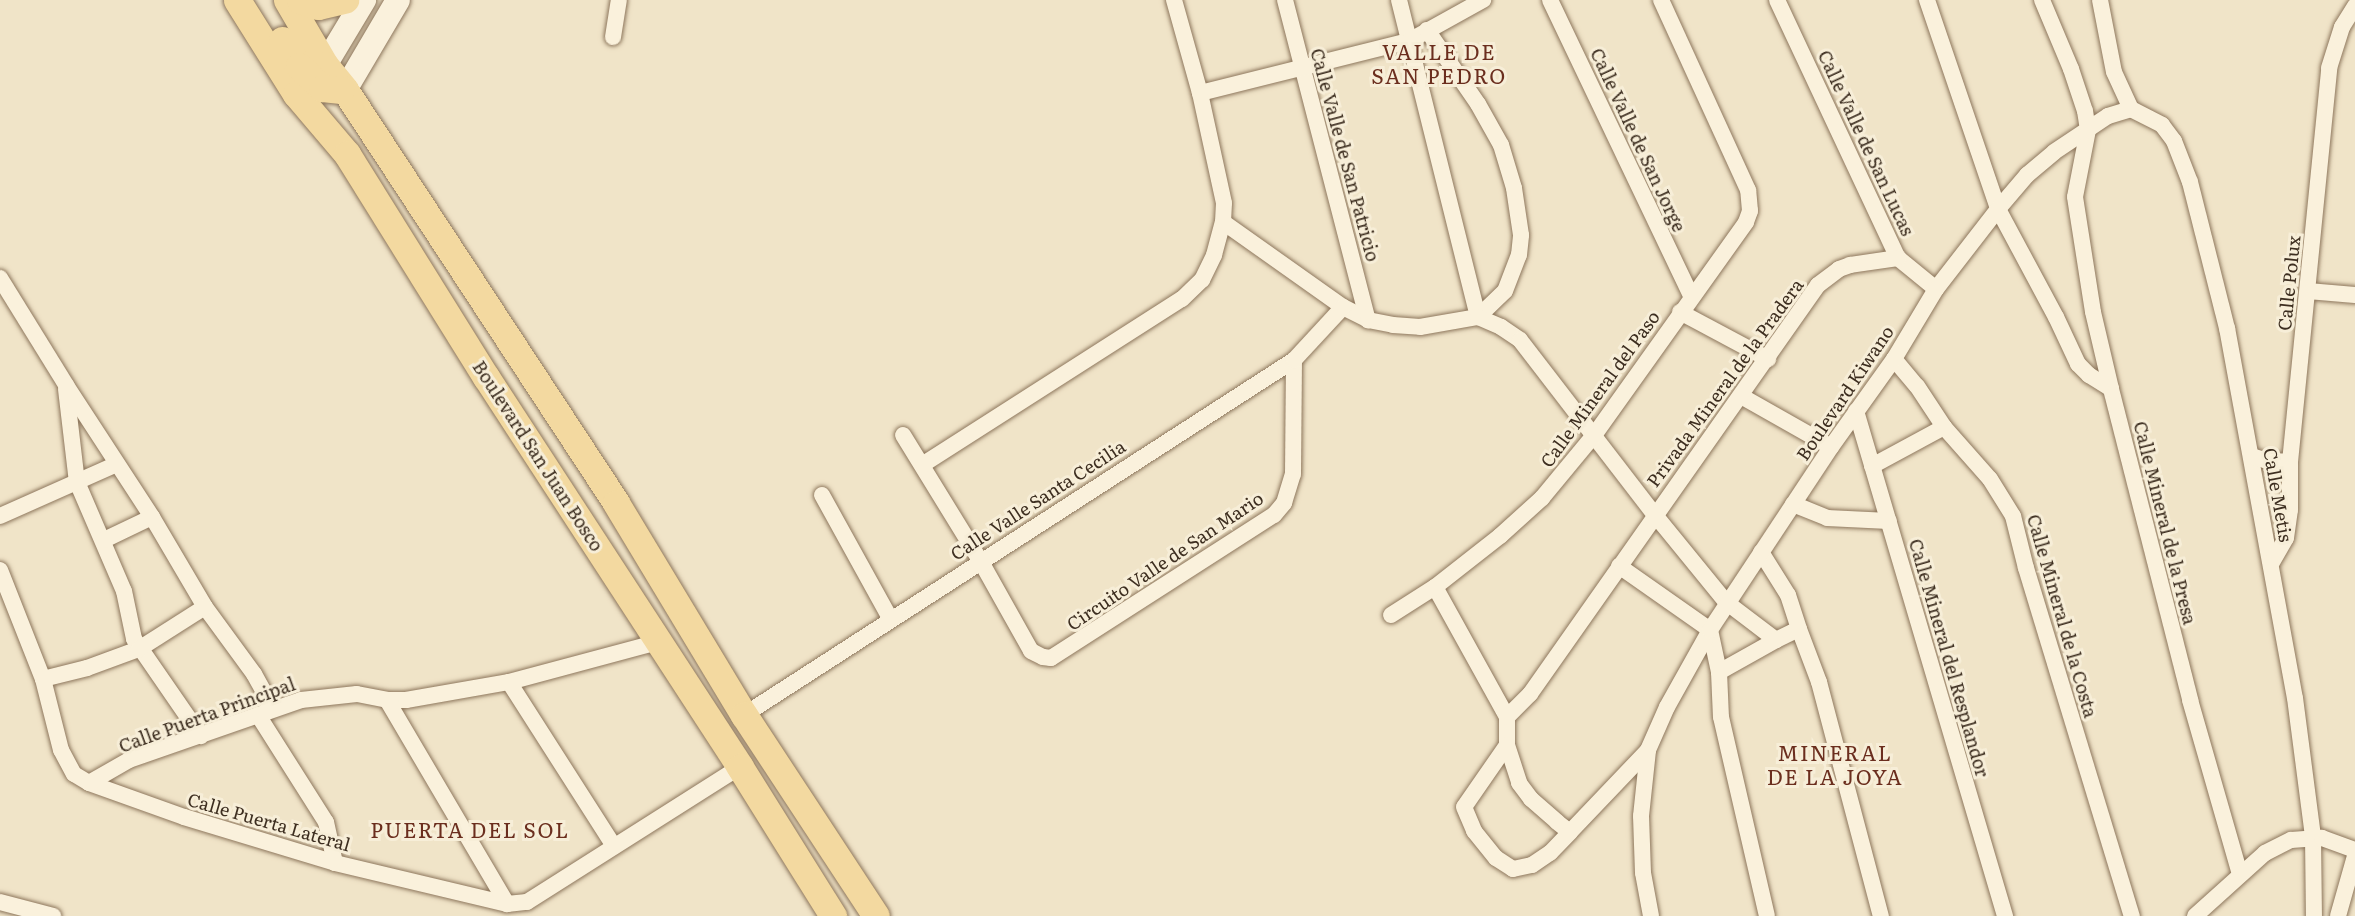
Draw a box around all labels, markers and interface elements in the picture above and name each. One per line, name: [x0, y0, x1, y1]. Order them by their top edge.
district label: VALLE DE SAN PEDRO: [1371, 38, 1507, 88]
street label: Calle Valle de San Jorge: [1586, 45, 1690, 235]
street label: Calle Valle de San Patricio: [1306, 46, 1384, 264]
street label: Calle Valle de San Lucas: [1814, 47, 1918, 239]
street label: Calle Polux: [2273, 234, 2305, 332]
street label: Privada Mineral de la Pradera: [1642, 275, 1808, 491]
street label: Calle Mineral del Paso: [1536, 307, 1664, 471]
street label: Boulevard Kiwano: [1792, 322, 1898, 464]
street label: Boulevard San Juan Bosco: [468, 357, 608, 555]
street label: Calle Mineral de la Presa: [2129, 419, 2201, 627]
street label: Calle Valle Santa Cecilia: [947, 435, 1129, 565]
street label: Calle Metis: [2259, 446, 2297, 544]
street label: Circuito Valle de San Mario: [1063, 487, 1267, 635]
street label: Calle Mineral de la Costa: [2023, 512, 2101, 720]
street label: Calle Mineral del Resplandor: [1905, 536, 1993, 780]
street label: Calle Puerta Principal: [116, 673, 298, 757]
district label: MINERAL DE LA JOYA: [1767, 739, 1903, 789]
street label: Calle Puerta Lateral: [185, 788, 353, 856]
district label: PUERTA DEL SOL: [370, 816, 570, 842]

